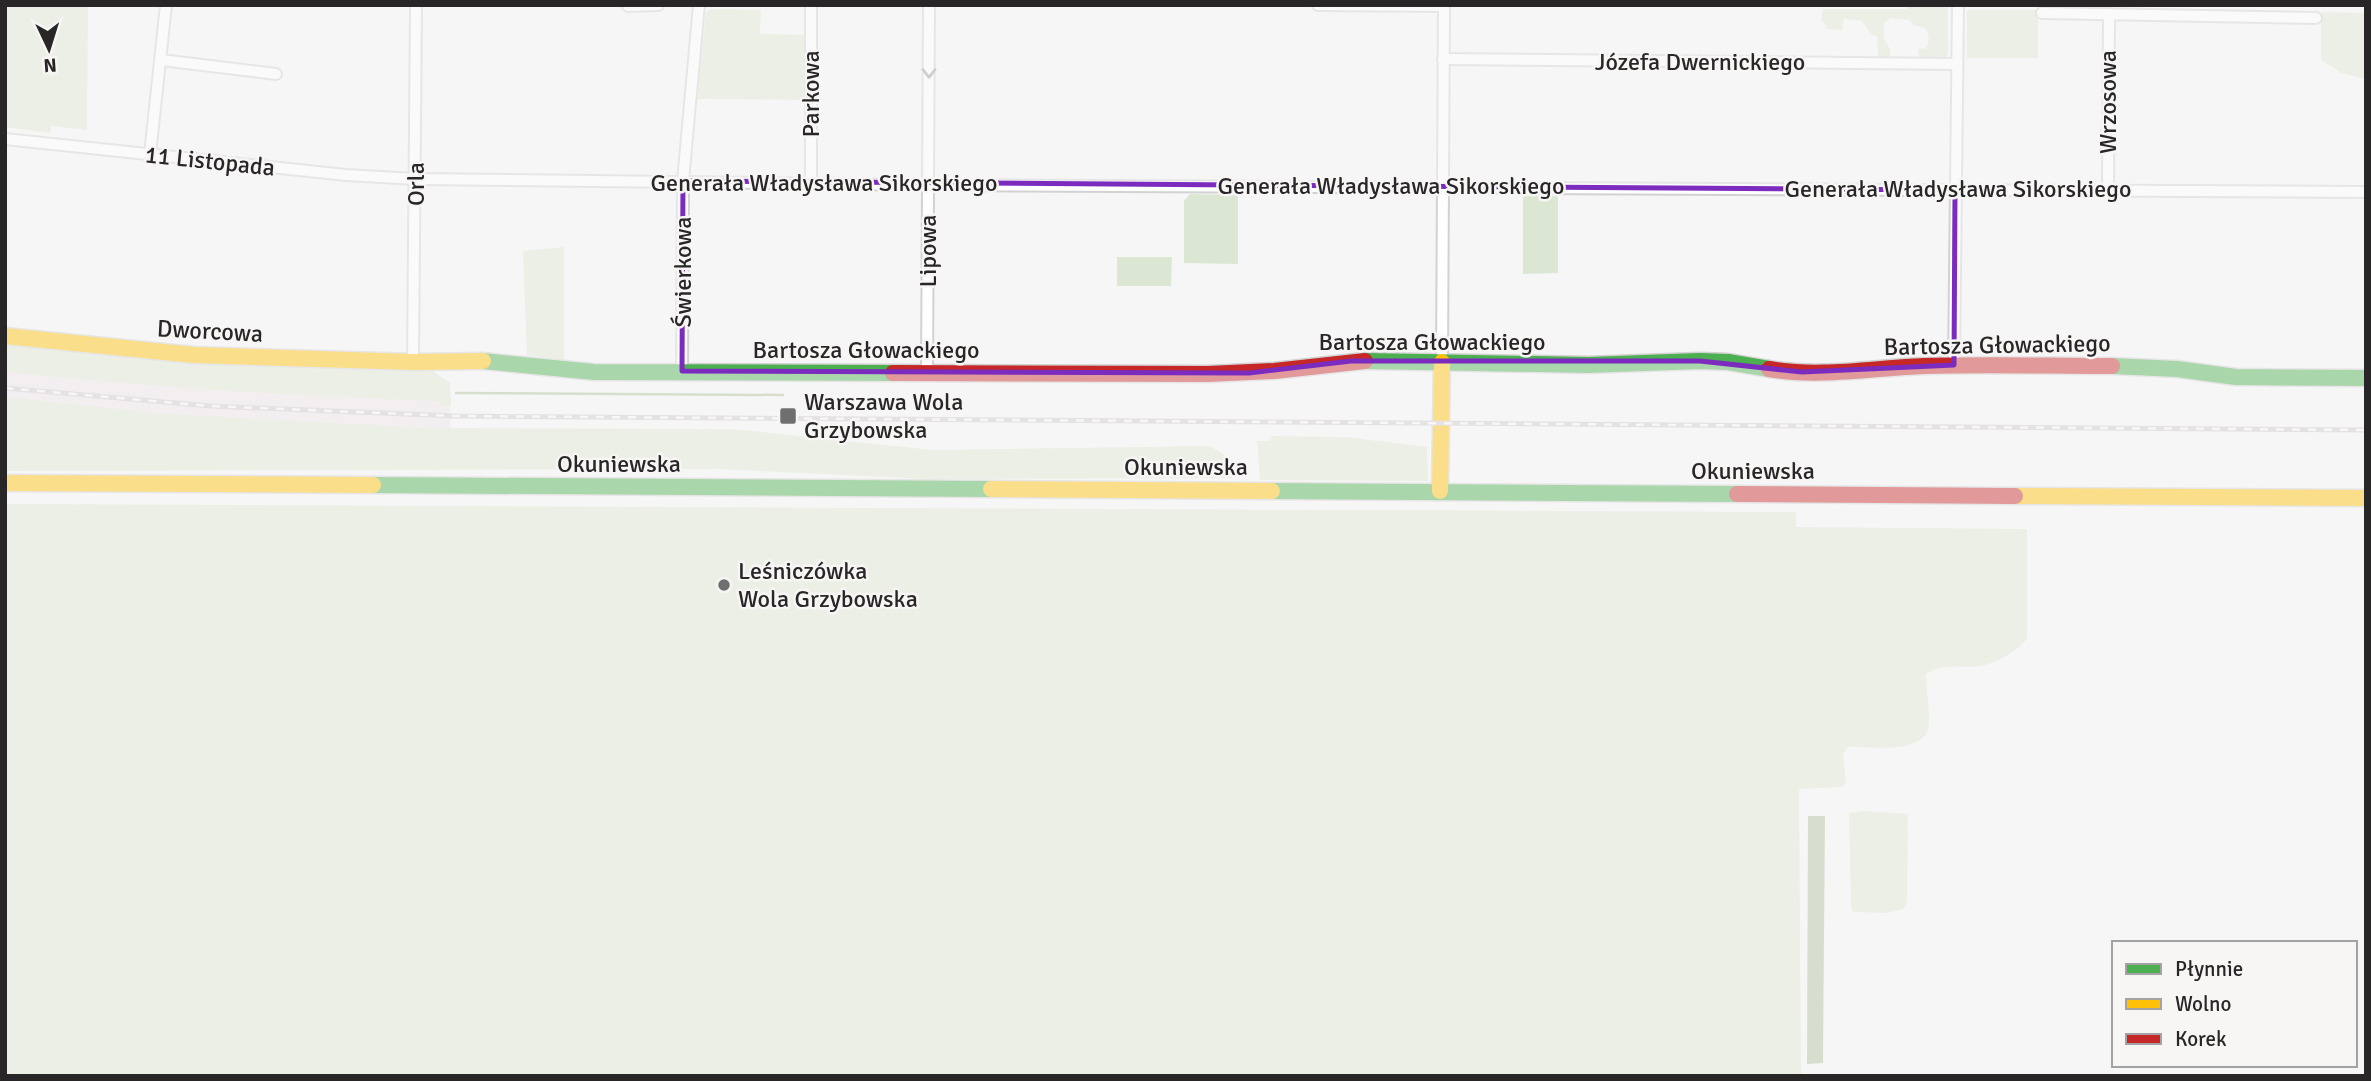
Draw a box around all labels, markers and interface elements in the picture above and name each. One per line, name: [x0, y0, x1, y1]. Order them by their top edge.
north arrow: [14, 14, 84, 84]
street label: Józefa Dwernickiego: [1595, 47, 1805, 77]
street label: Parkowa: [796, 50, 826, 138]
street label: Wrzosowa: [2093, 50, 2123, 154]
text: N: [43, 53, 58, 77]
one-way arrow: [921, 69, 937, 79]
street label: 11 Listopada: [143, 139, 277, 183]
street label: Orla: [401, 162, 431, 206]
street label: Generała Władysława Sikorskiego: [651, 168, 998, 198]
street label: Generała Władysława Sikorskiego: [1218, 171, 1565, 201]
street label: Generała Władysława Sikorskiego: [1785, 174, 2132, 204]
street label: Lipowa: [913, 215, 943, 287]
street label: Świerkowa: [668, 217, 698, 328]
street label: Dworcowa: [156, 313, 264, 349]
street label: Bartosza Głowackiego: [1318, 327, 1546, 357]
street label: Bartosza Głowackiego: [1883, 328, 2111, 362]
street label: Bartosza Głowackiego: [752, 335, 980, 365]
place label: Warszawa Wola Grzybowska: [804, 387, 963, 445]
marker: Warszawa Wola Grzybowska: [778, 406, 798, 426]
street label: Okuniewska: [557, 449, 681, 479]
street label: Okuniewska: [1124, 452, 1248, 482]
street label: Okuniewska: [1691, 456, 1815, 486]
place label: Leśniczówka Wola Grzybowska: [738, 556, 918, 614]
marker: Leśniczówka Wola Grzybowska: [716, 577, 732, 593]
legend: [2112, 941, 2357, 1067]
text: Płynnie: [2175, 956, 2243, 982]
text: Wolno: [2175, 991, 2231, 1017]
text: Korek: [2175, 1026, 2227, 1052]

